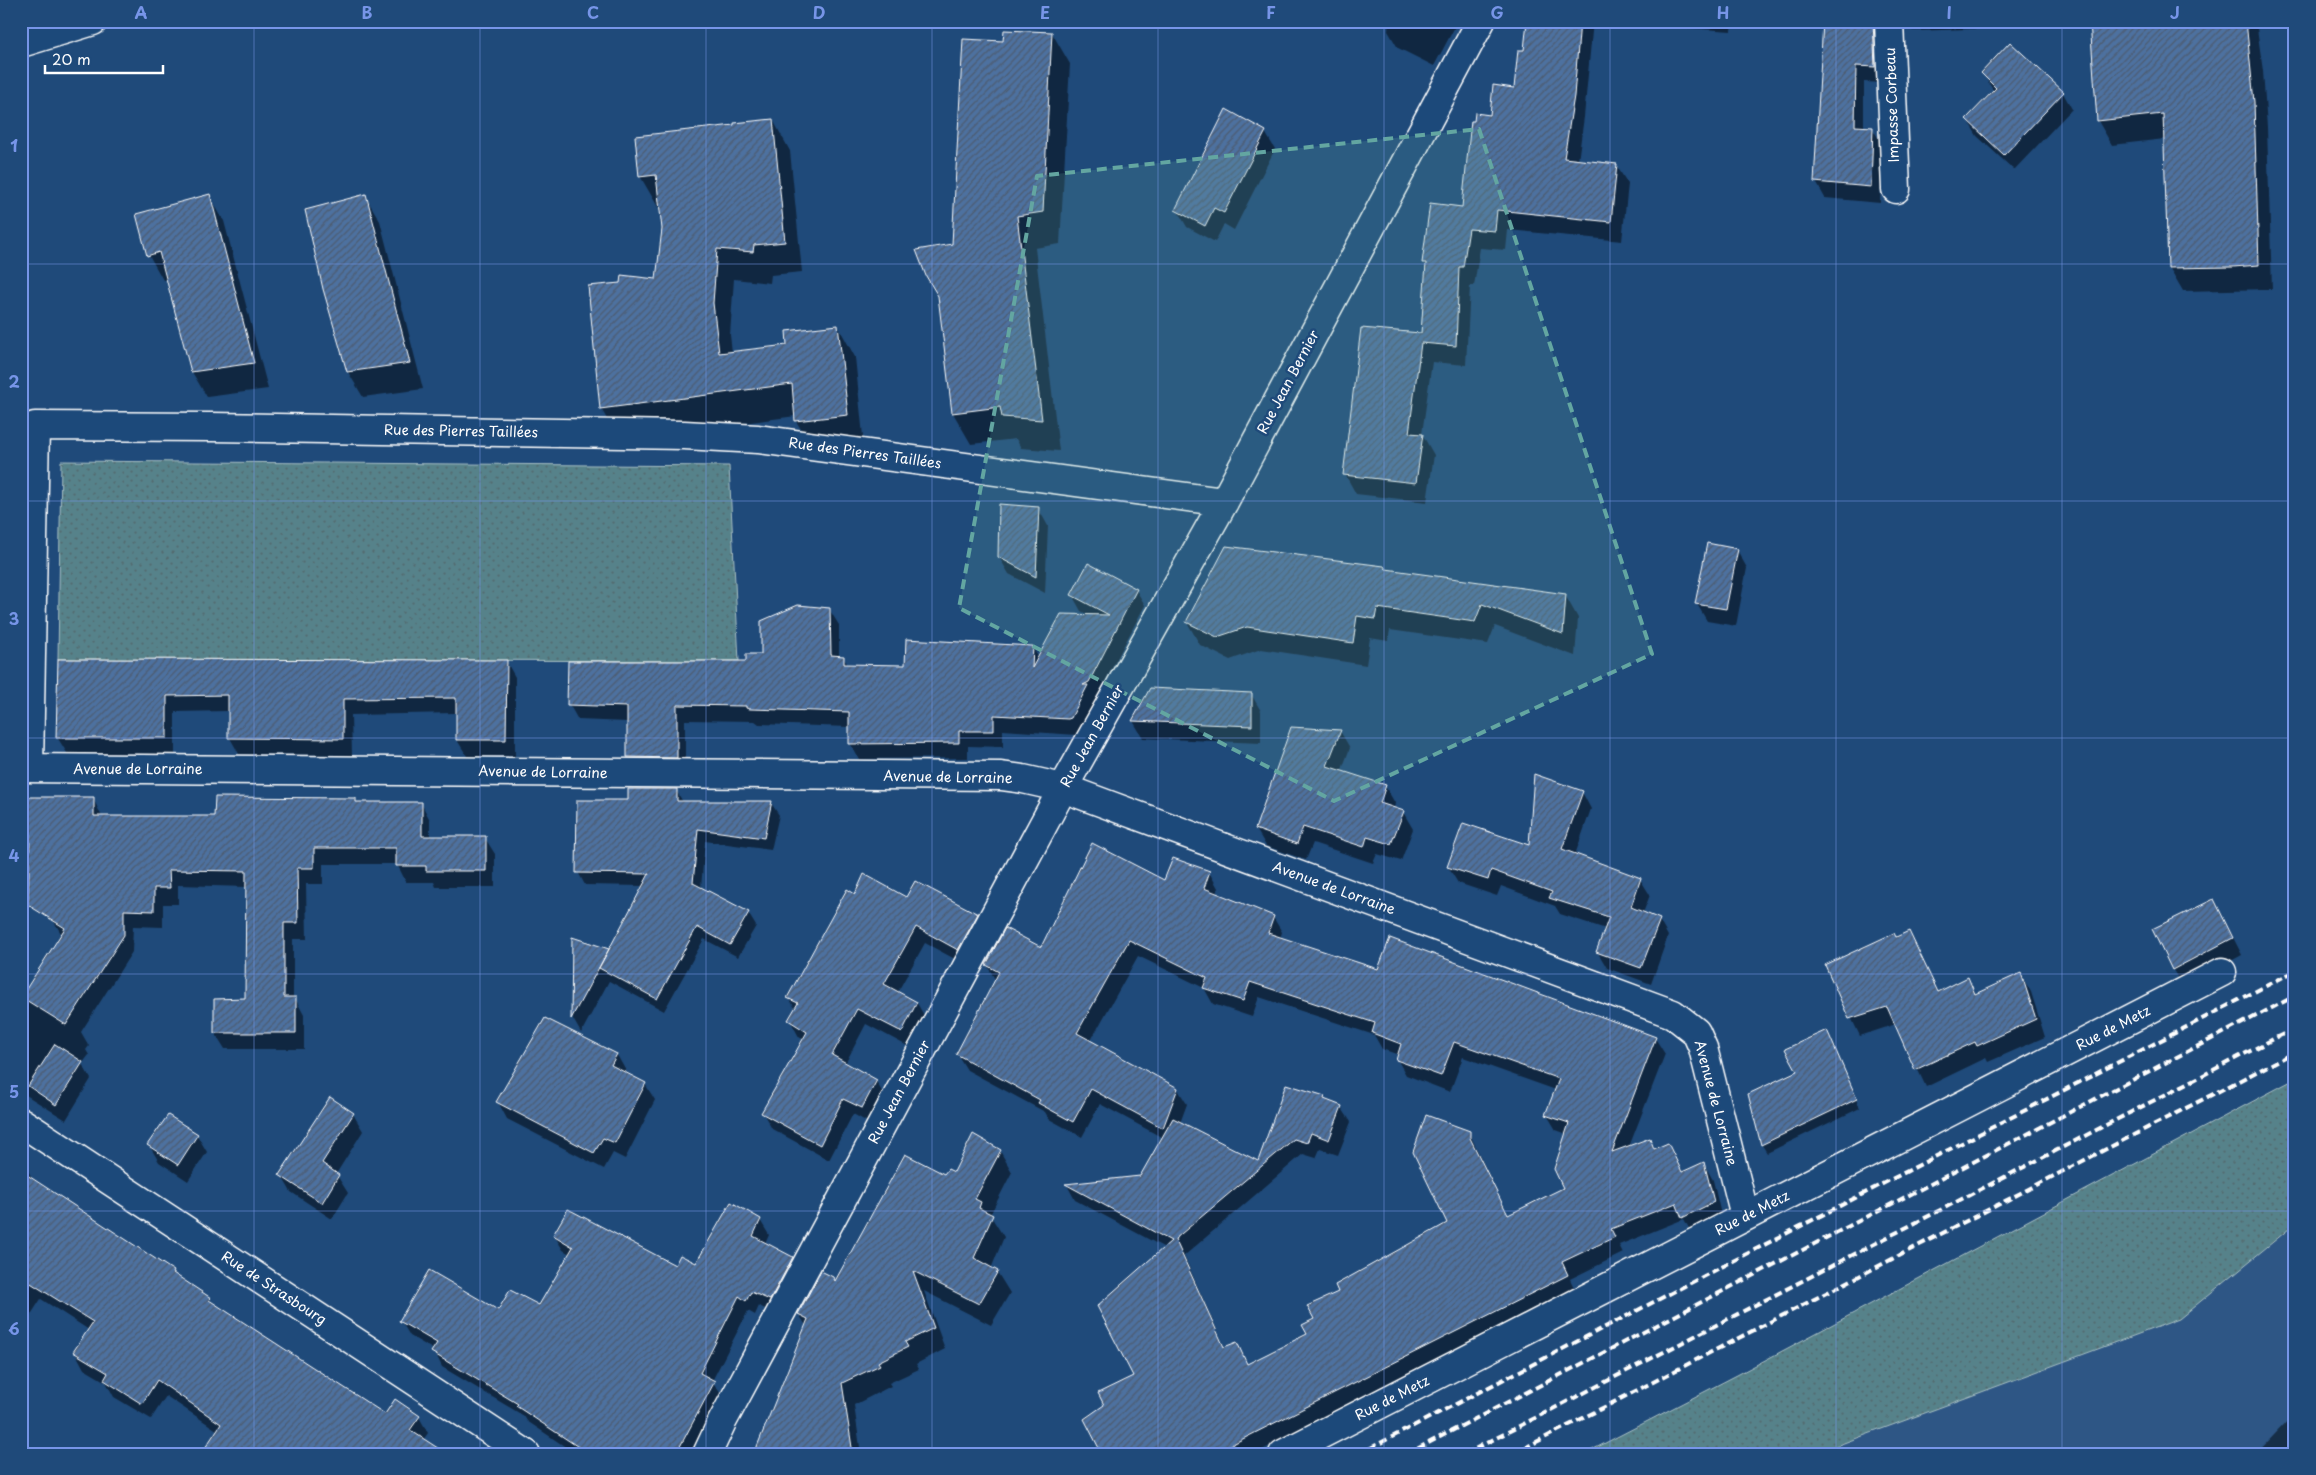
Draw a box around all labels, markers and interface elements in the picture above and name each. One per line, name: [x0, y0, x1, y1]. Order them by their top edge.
text: A: [135, 0, 148, 24]
text: B: [362, 0, 373, 24]
text: C: [587, 0, 599, 24]
text: D: [813, 0, 825, 24]
text: E: [1040, 0, 1050, 24]
text: F: [1266, 0, 1276, 24]
text: G: [1490, 0, 1504, 24]
text: H: [1717, 0, 1729, 24]
text: I: [1946, 0, 1952, 24]
text: J: [2170, 0, 2180, 24]
scale bar: [45, 42, 162, 74]
text: 20 m: [52, 47, 91, 70]
street label: Impasse Corbeau: [1879, 47, 1904, 163]
text: 1: [10, 133, 18, 157]
street label: Rue Jean Bernier: [1251, 326, 1324, 437]
text: 2: [8, 369, 20, 393]
street label: Rue des Pierres Taillées: [384, 419, 538, 442]
street label: Rue des Pierres Taillées: [787, 431, 943, 474]
text: 3: [9, 606, 19, 630]
street label: Rue Jean Bernier: [1055, 680, 1129, 791]
street label: Avenue de Lorraine: [73, 758, 203, 779]
street label: Avenue de Lorraine: [478, 760, 608, 783]
street label: Avenue de Lorraine: [883, 765, 1013, 788]
text: 4: [9, 843, 20, 867]
street label: Avenue de Lorraine: [1270, 856, 1399, 920]
street label: Rue de Metz: [2072, 1000, 2154, 1055]
street label: Rue Jean Bernier: [862, 1036, 935, 1147]
street label: Avenue de Lorraine: [1690, 1038, 1743, 1168]
text: 5: [9, 1079, 19, 1103]
street label: Rue de Metz: [1711, 1185, 1793, 1240]
street label: Rue de Strasbourg: [217, 1246, 331, 1330]
text: 6: [8, 1316, 20, 1340]
street label: Rue de Metz: [1351, 1370, 1433, 1425]

